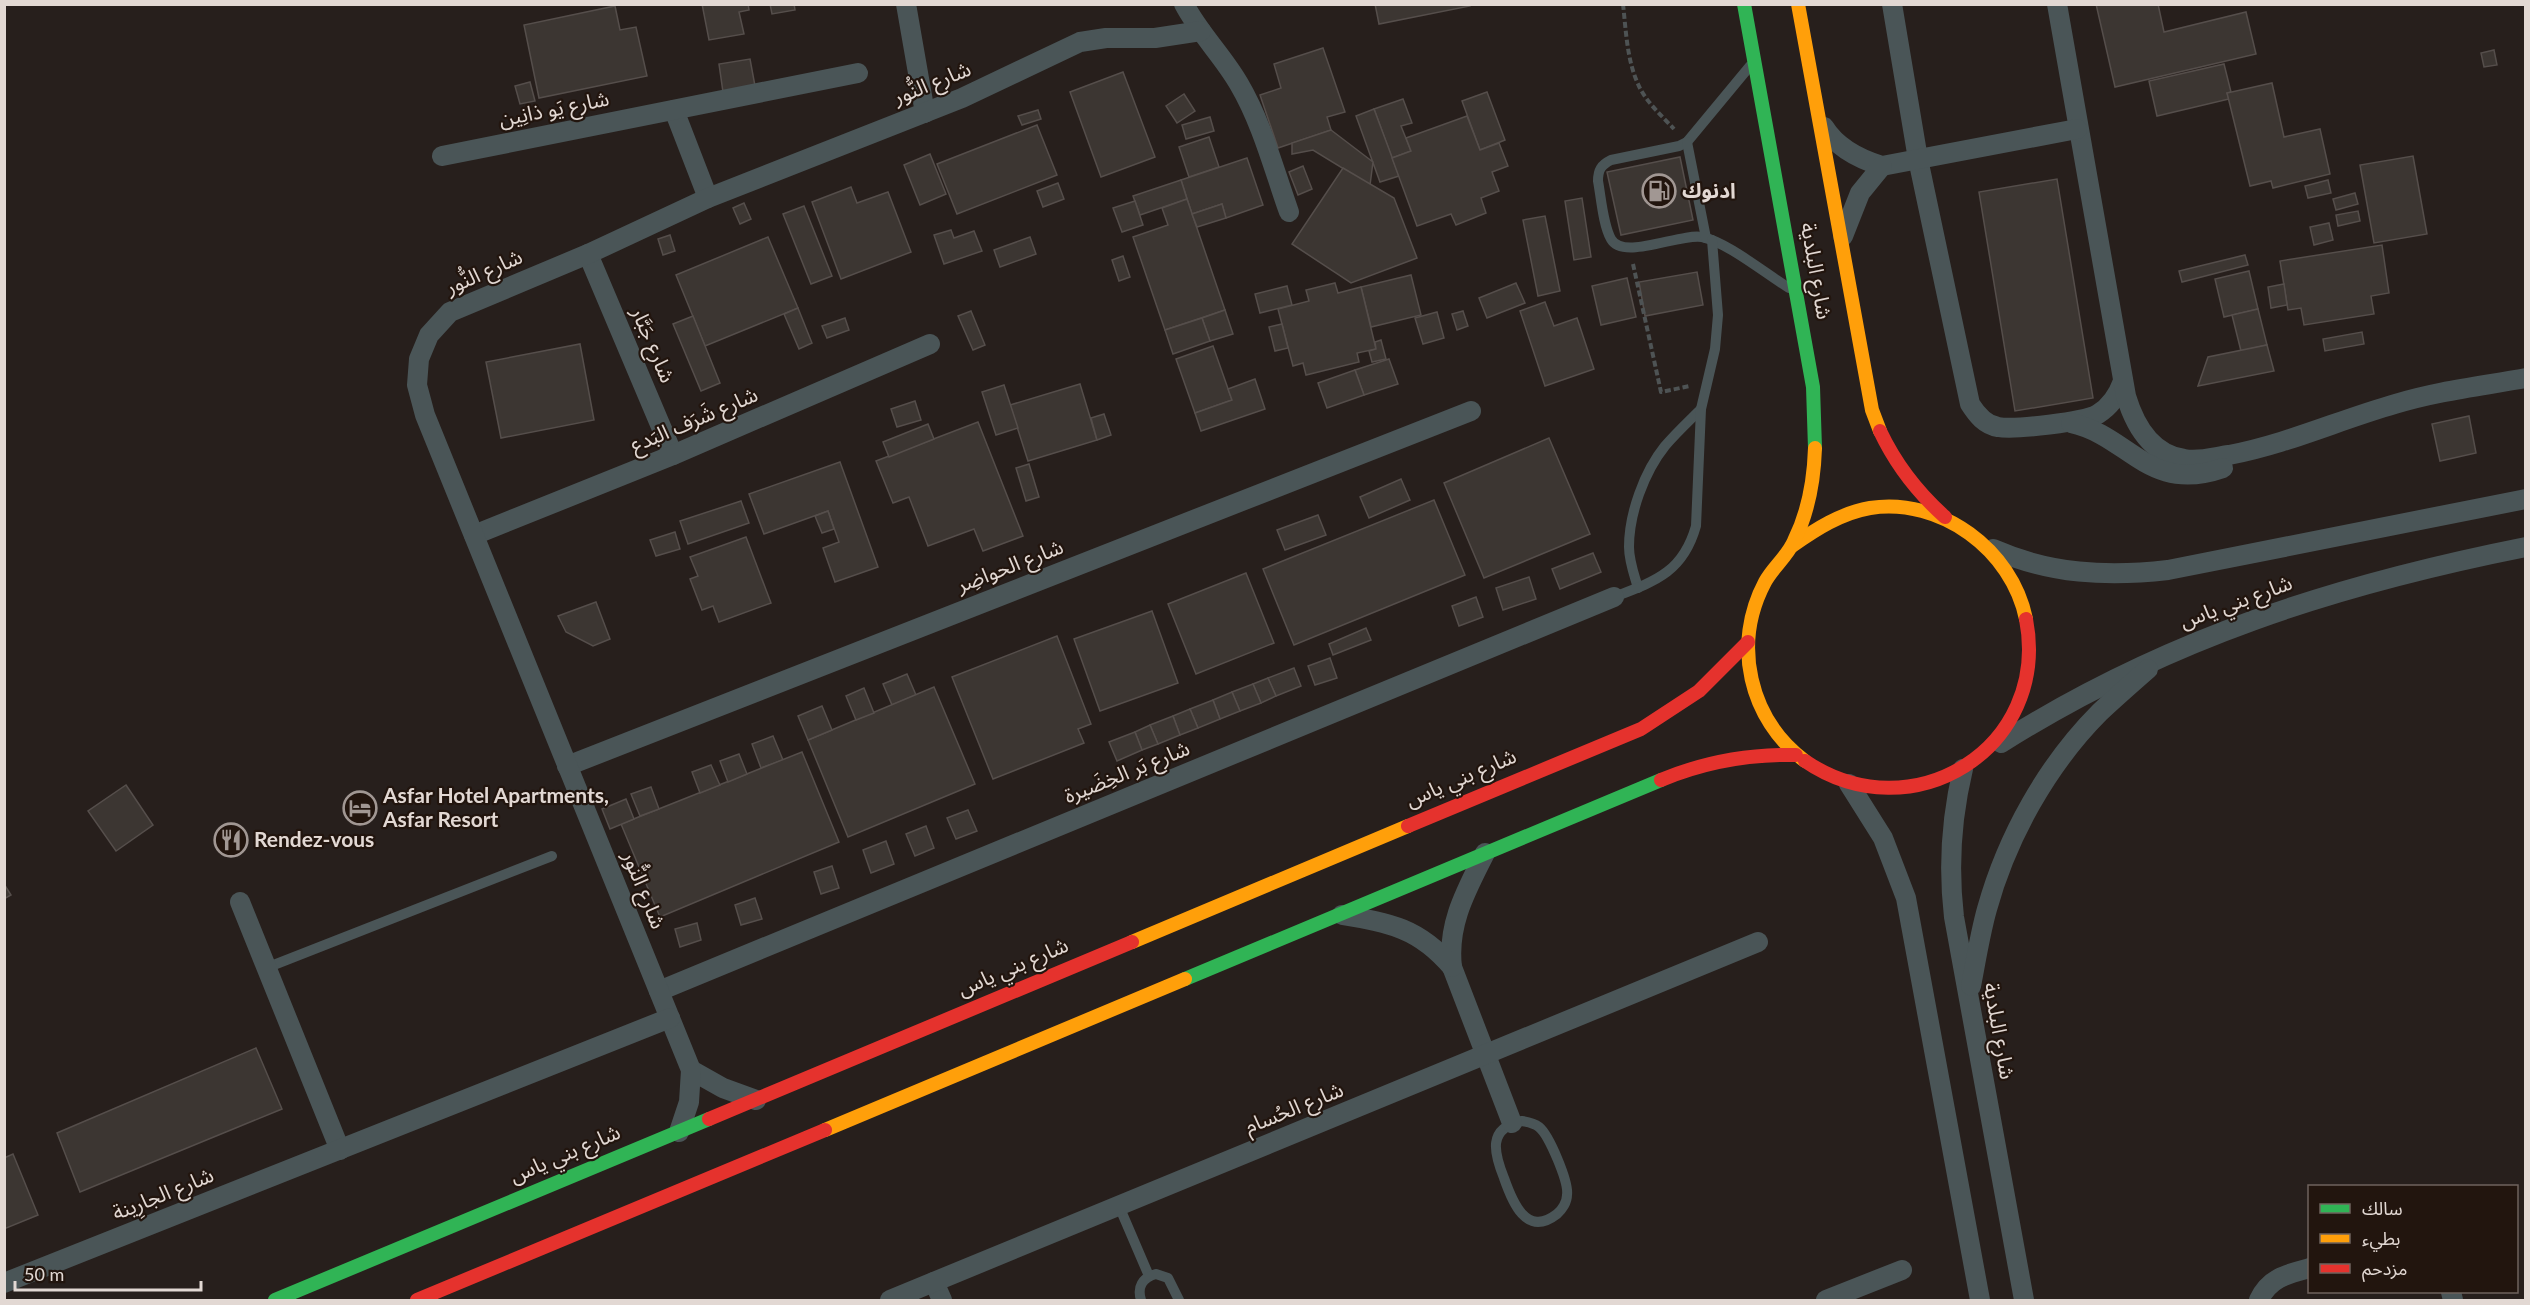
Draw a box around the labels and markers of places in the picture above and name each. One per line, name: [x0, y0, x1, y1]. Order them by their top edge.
fuel station icon: ادنوك: [1641, 173, 1677, 209]
place label: ادنوك: [1682, 177, 1736, 203]
place label: Asfar Hotel Apartments, Asfar Resort: [382, 782, 609, 831]
hotel icon: Asfar Hotel Apartments, Asfar Resort: [342, 790, 378, 826]
restaurant icon: Rendez-vous: [213, 822, 249, 858]
place label: Rendez-vous: [254, 826, 374, 851]

